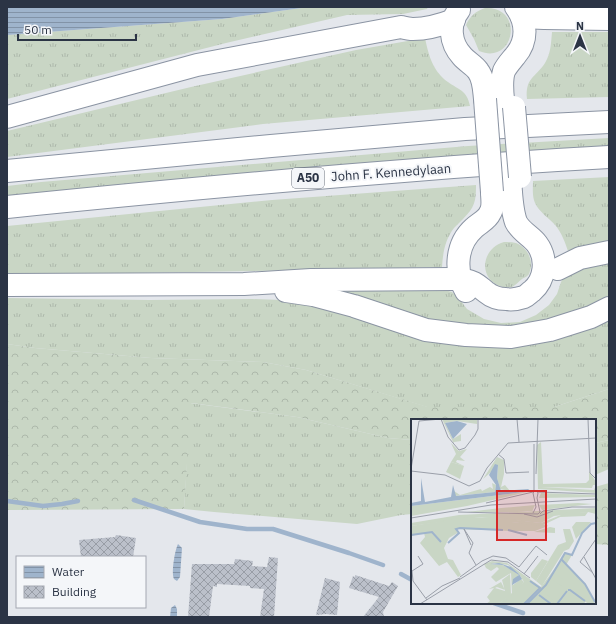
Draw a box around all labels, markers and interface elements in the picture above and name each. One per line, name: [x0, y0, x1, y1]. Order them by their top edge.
scale bar: [18, 16, 136, 42]
north arrow: [560, 16, 600, 56]
text: N: [576, 19, 584, 33]
text: 50 m: [24, 22, 52, 37]
street label: John F. Kennedylaan: [330, 160, 452, 185]
road number: A50: [292, 168, 324, 188]
inset map: [411, 419, 596, 604]
legend: [16, 556, 146, 608]
text: Water: [52, 564, 85, 579]
text: Building: [52, 584, 97, 599]

